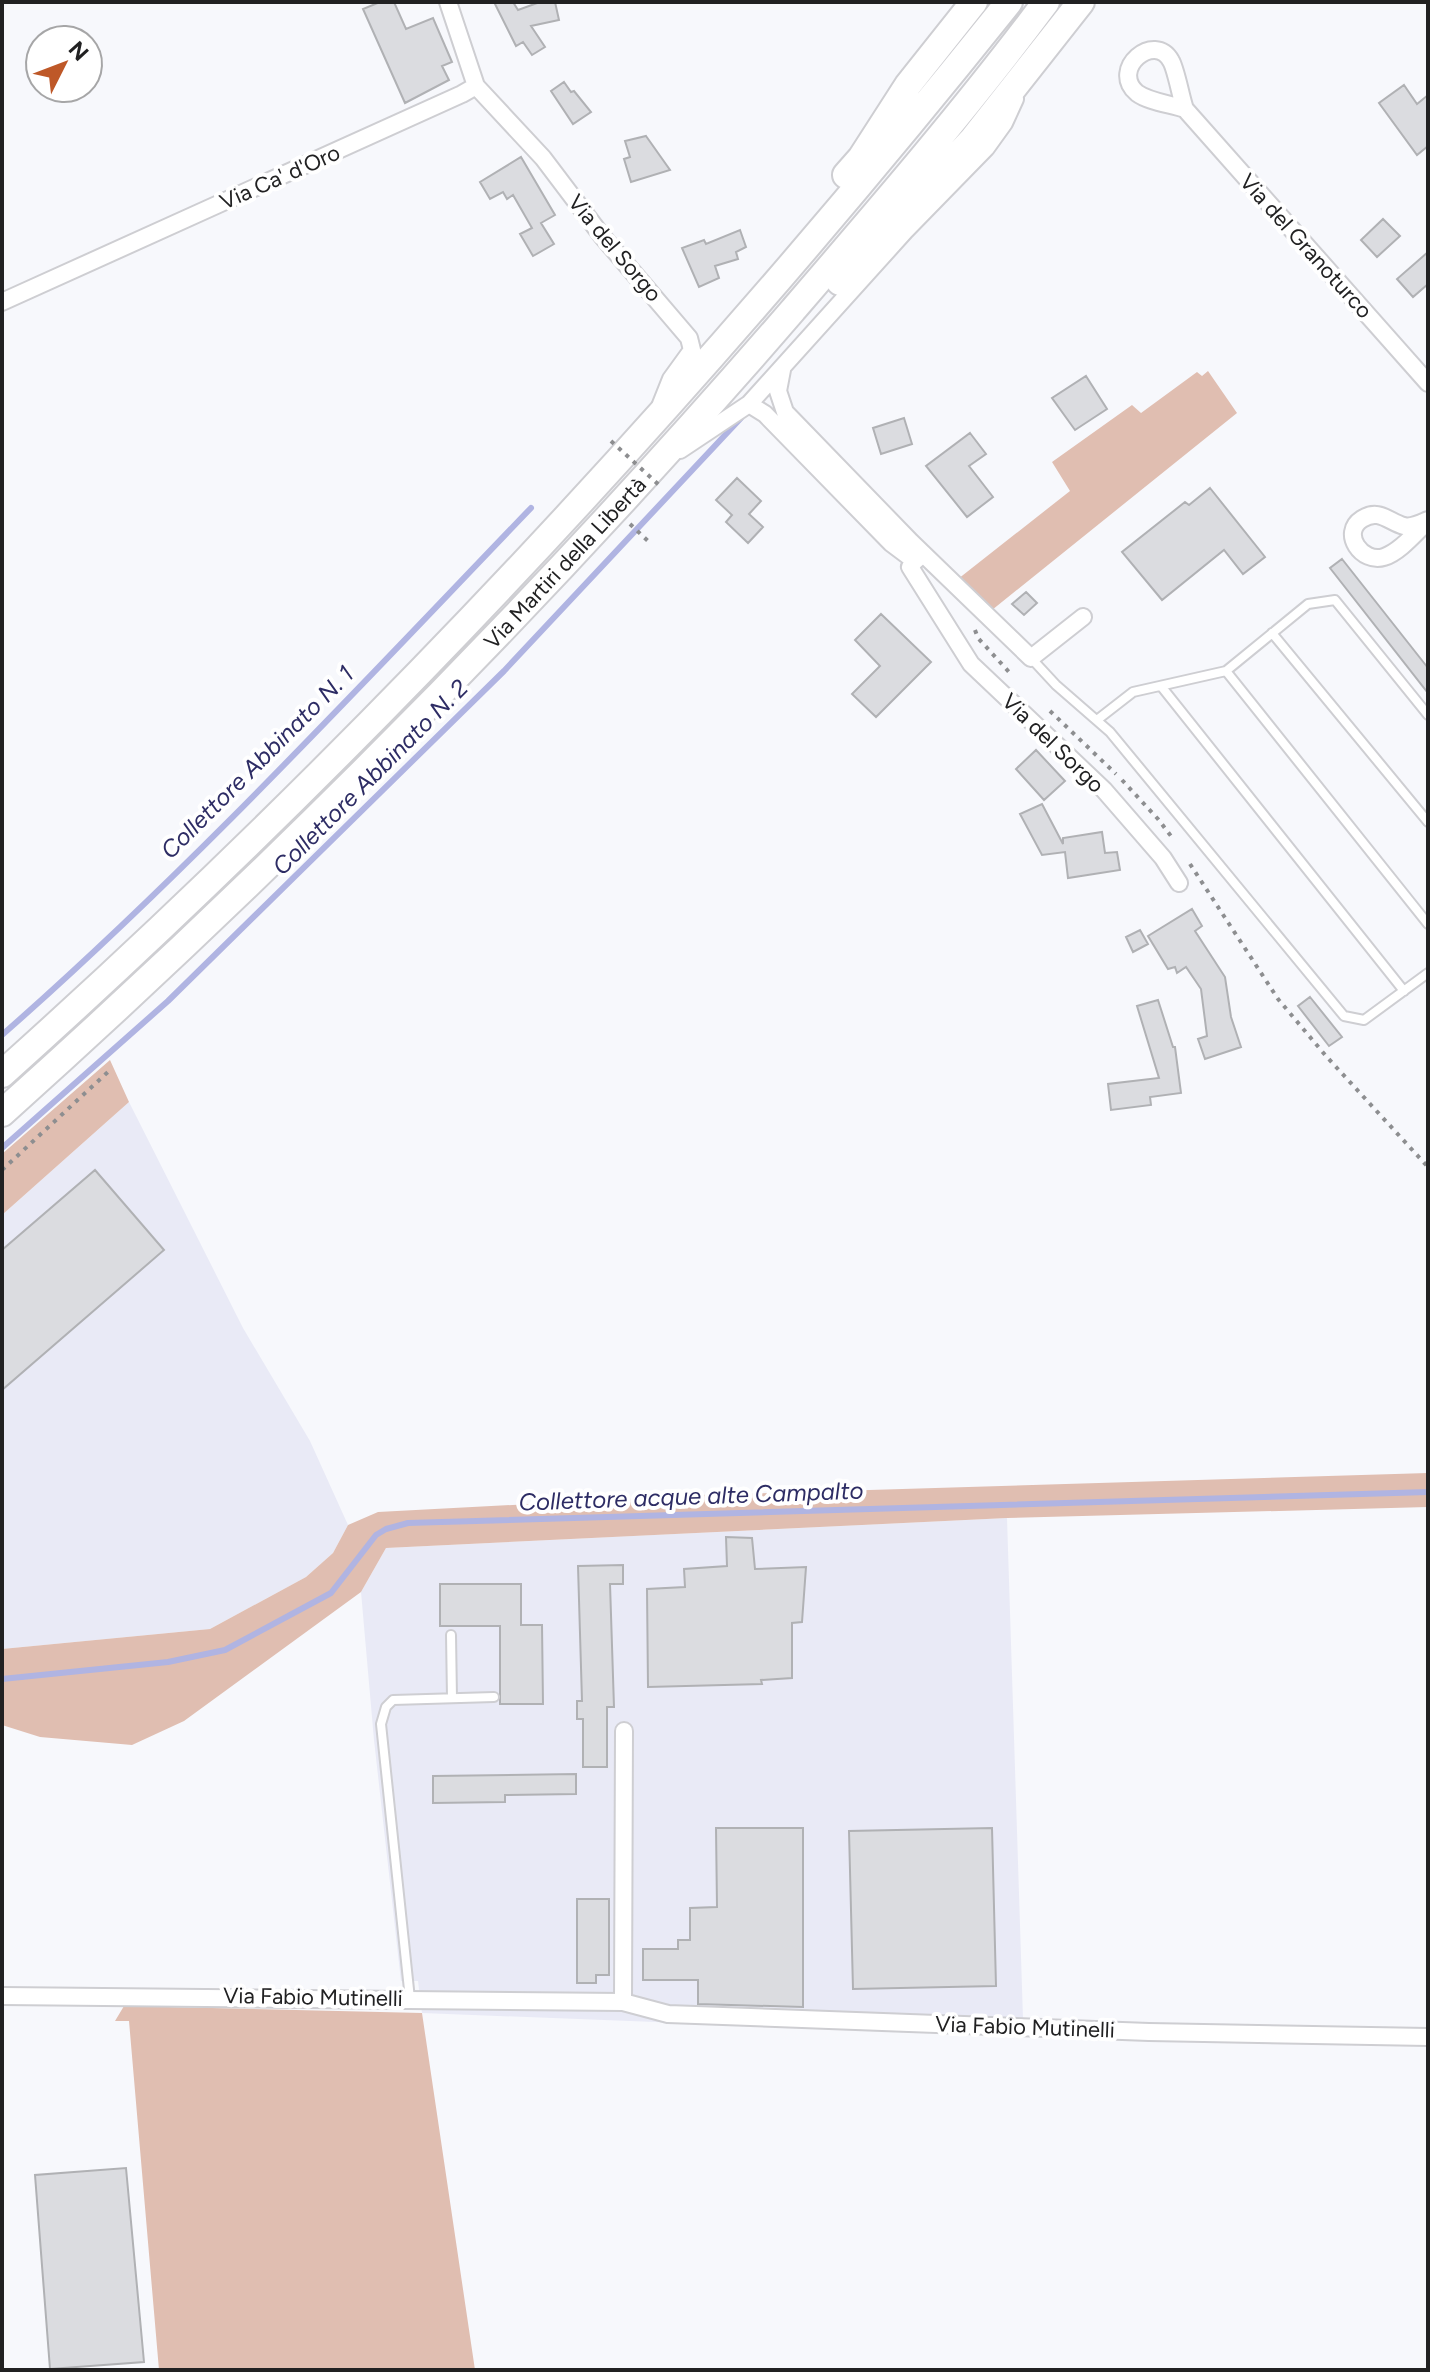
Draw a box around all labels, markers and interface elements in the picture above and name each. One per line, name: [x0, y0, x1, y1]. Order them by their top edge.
north arrow: [24, 24, 104, 104]
text: N: [63, 36, 94, 66]
street label: Via Ca' d'Oro: [216, 139, 344, 215]
street label: Via del Granoturco: [1234, 168, 1378, 324]
street label: Via del Sorgo: [562, 189, 668, 307]
street label: Via Martiri della Libertà: [478, 471, 652, 655]
water label: Collettore Abbinato N. 1: [154, 659, 360, 865]
water label: Collettore Abbinato N. 2: [266, 673, 474, 881]
street label: Via del Sorgo: [996, 688, 1110, 798]
water label: Collettore acque alte Campalto: [518, 1475, 864, 1517]
street label: Via Fabio Mutinelli: [223, 1982, 403, 2012]
street label: Via Fabio Mutinelli: [935, 2010, 1115, 2044]

